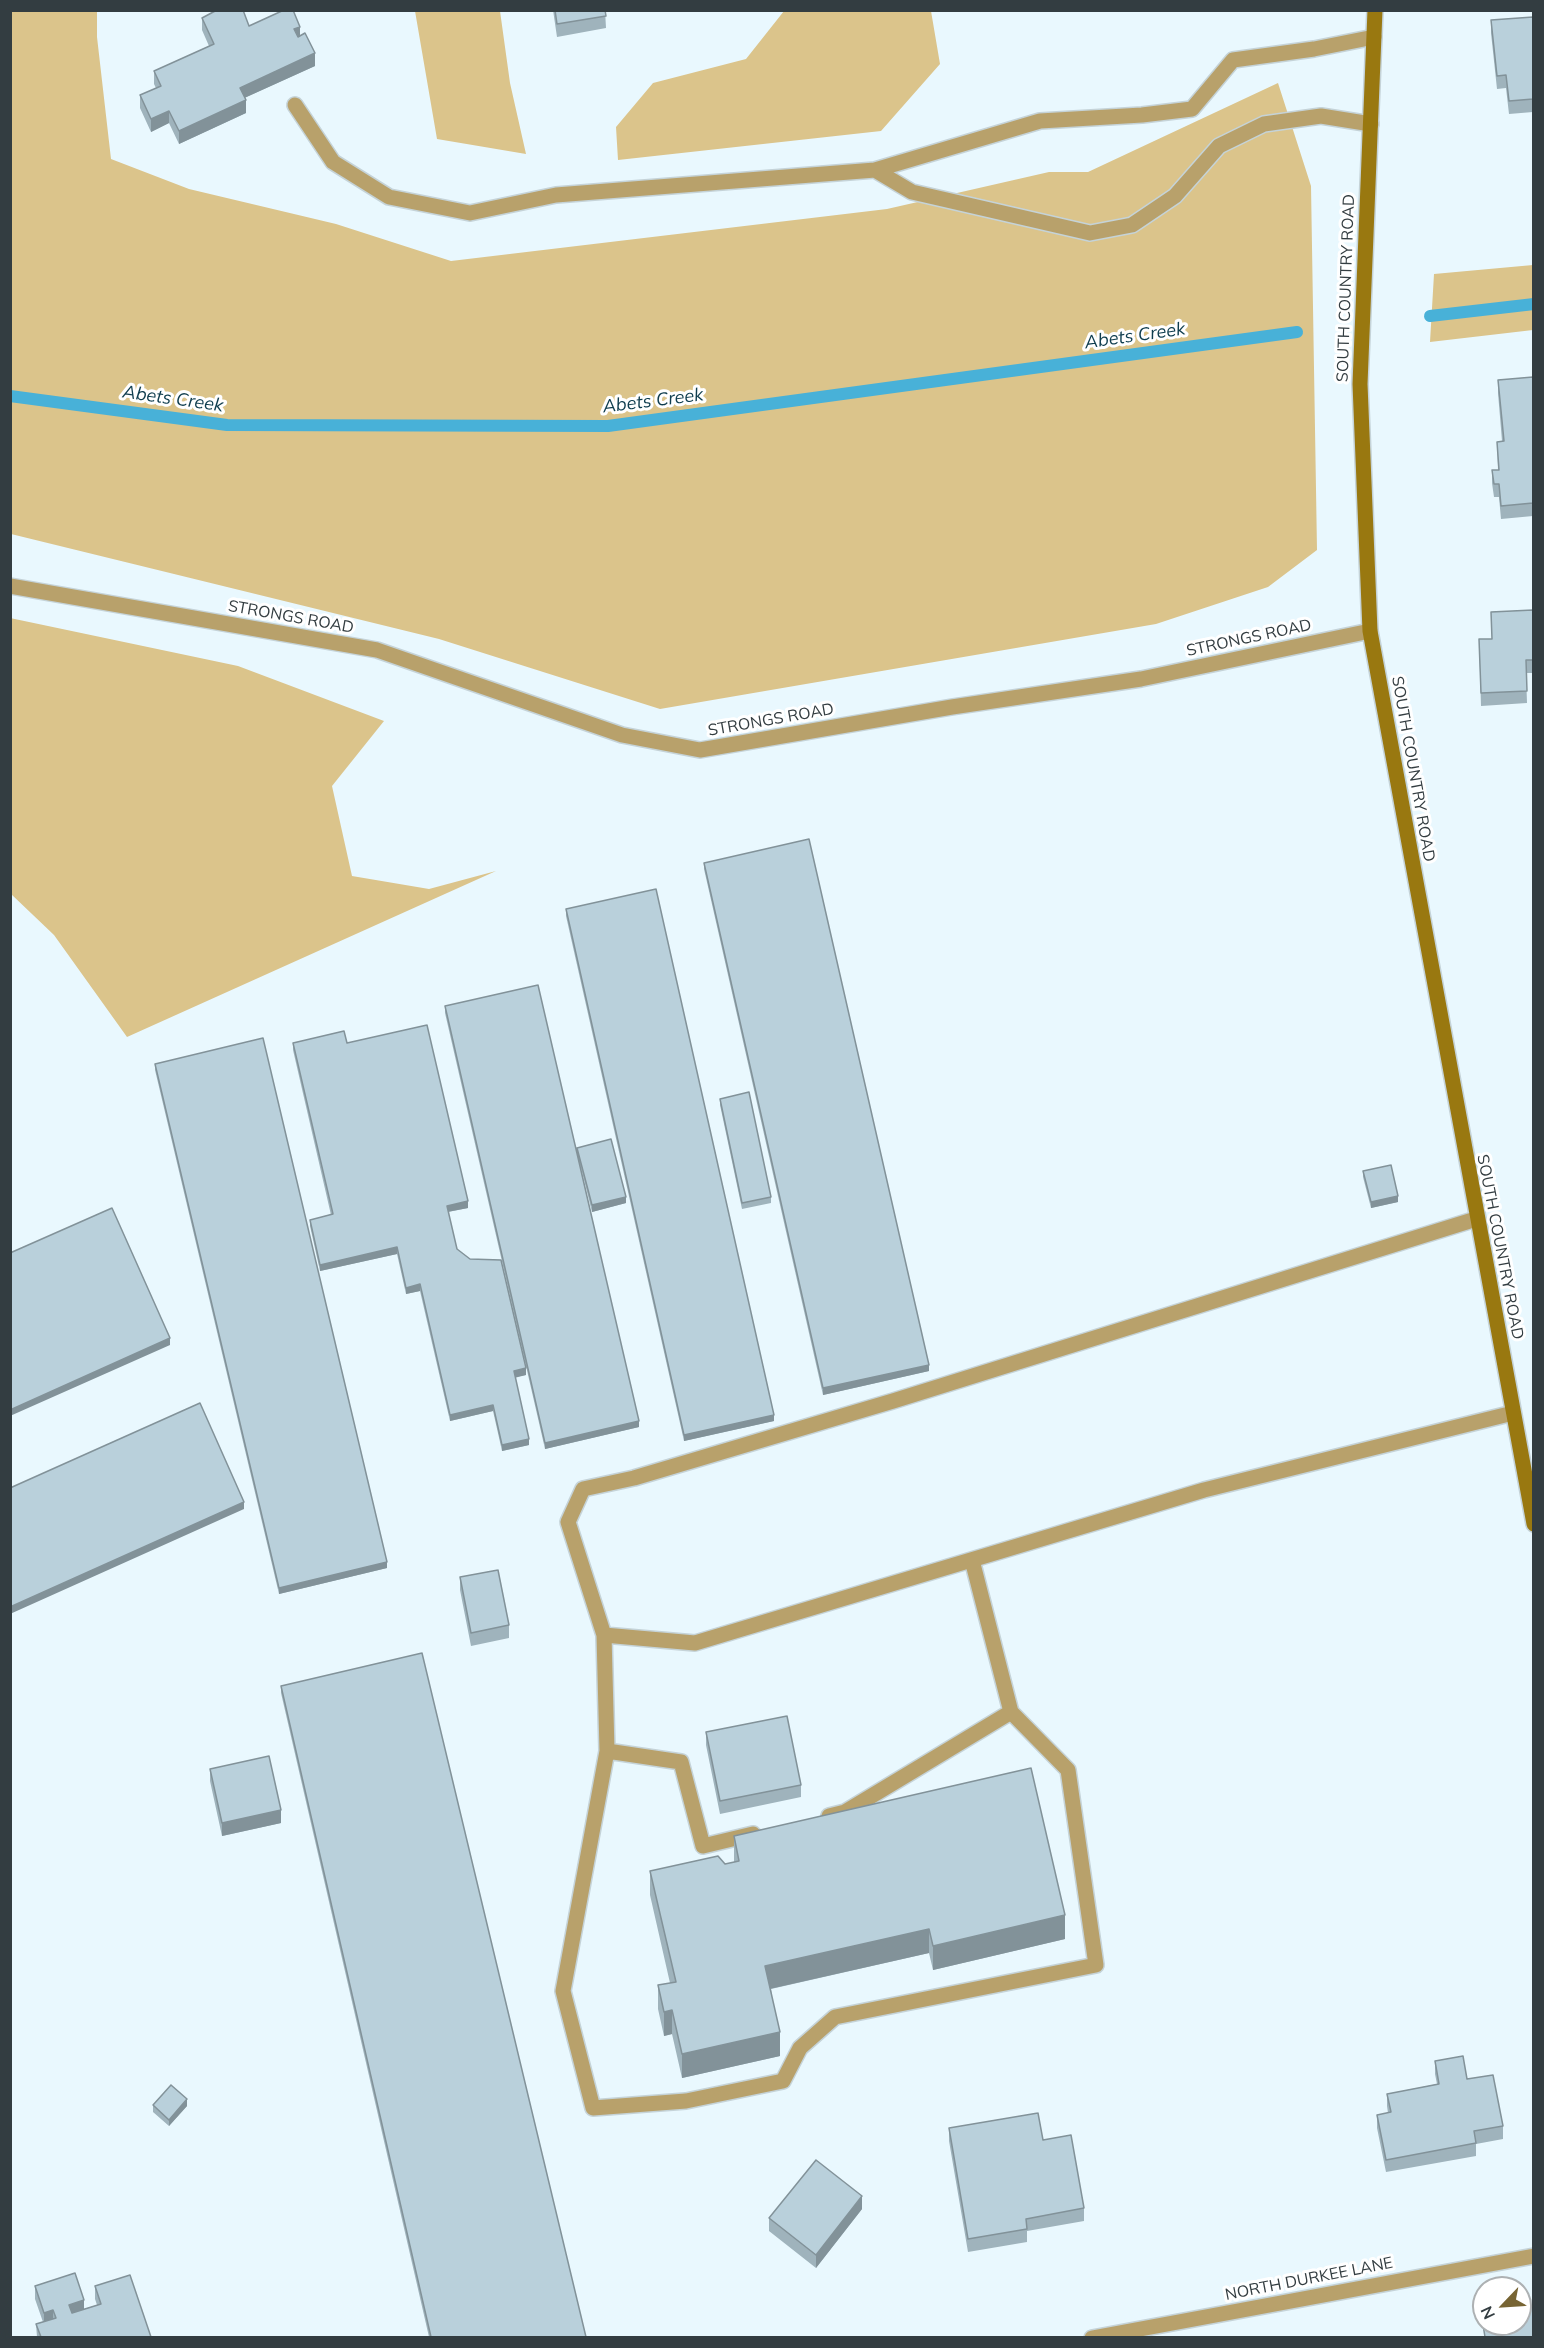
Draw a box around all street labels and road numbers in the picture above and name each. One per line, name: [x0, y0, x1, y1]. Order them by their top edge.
street label: SOUTH COUNTRY ROAD: [1333, 194, 1359, 382]
street label: STRONGS ROAD: [227, 596, 355, 638]
street label: STRONGS ROAD: [1185, 615, 1313, 661]
street label: SOUTH COUNTRY ROAD: [1387, 675, 1439, 863]
street label: STRONGS ROAD: [707, 699, 835, 741]
street label: SOUTH COUNTRY ROAD: [1473, 1153, 1527, 1341]
street label: NORTH DURKEE LANE: [1223, 2253, 1395, 2305]

